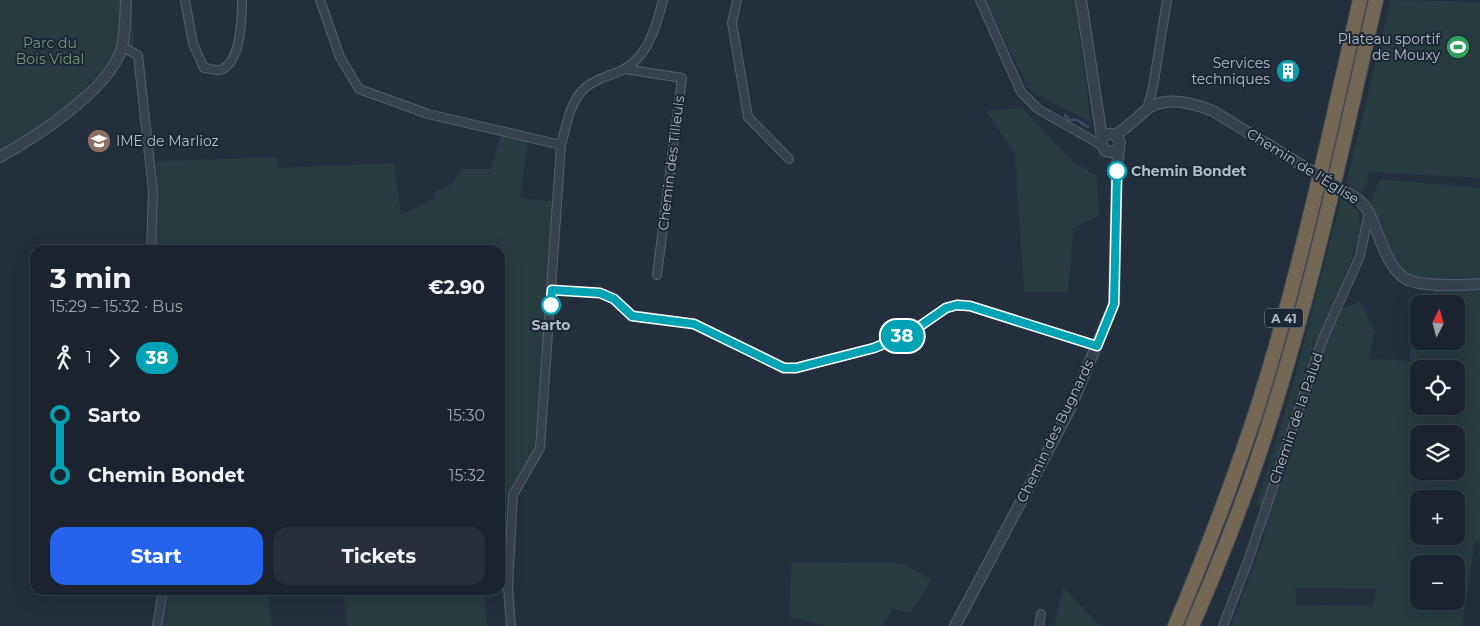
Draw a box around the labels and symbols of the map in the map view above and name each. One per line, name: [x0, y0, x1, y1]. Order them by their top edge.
place label: Plateau sportif de Mouxy: [1338, 30, 1441, 64]
park label: Parc du Bois Vidal: [16, 34, 84, 68]
sports icon: Plateau sportif de Mouxy: [1445, 34, 1471, 60]
place label: Services techniques: [1191, 54, 1270, 88]
building icon: Services techniques: [1275, 58, 1301, 84]
street label: Chemin des Tilleuls: [654, 94, 688, 232]
street label: Chemin de l'Église: [1243, 124, 1363, 208]
school or university icon: IME de Marlioz: [86, 128, 112, 154]
place label: IME de Marlioz: [116, 132, 219, 150]
marker: Chemin Bondet: [1107, 161, 1127, 181]
place label: Chemin Bondet: [1131, 162, 1246, 180]
marker: Sarto: [541, 295, 561, 315]
north arrow: [1410, 295, 1465, 350]
road number: A 41: [1265, 308, 1303, 328]
place label: Sarto: [532, 316, 570, 334]
line badge: 38: [880, 320, 924, 352]
street label: Chemin de la Palud: [1265, 350, 1327, 486]
street label: Chemin des Bugnards: [1012, 356, 1098, 506]

